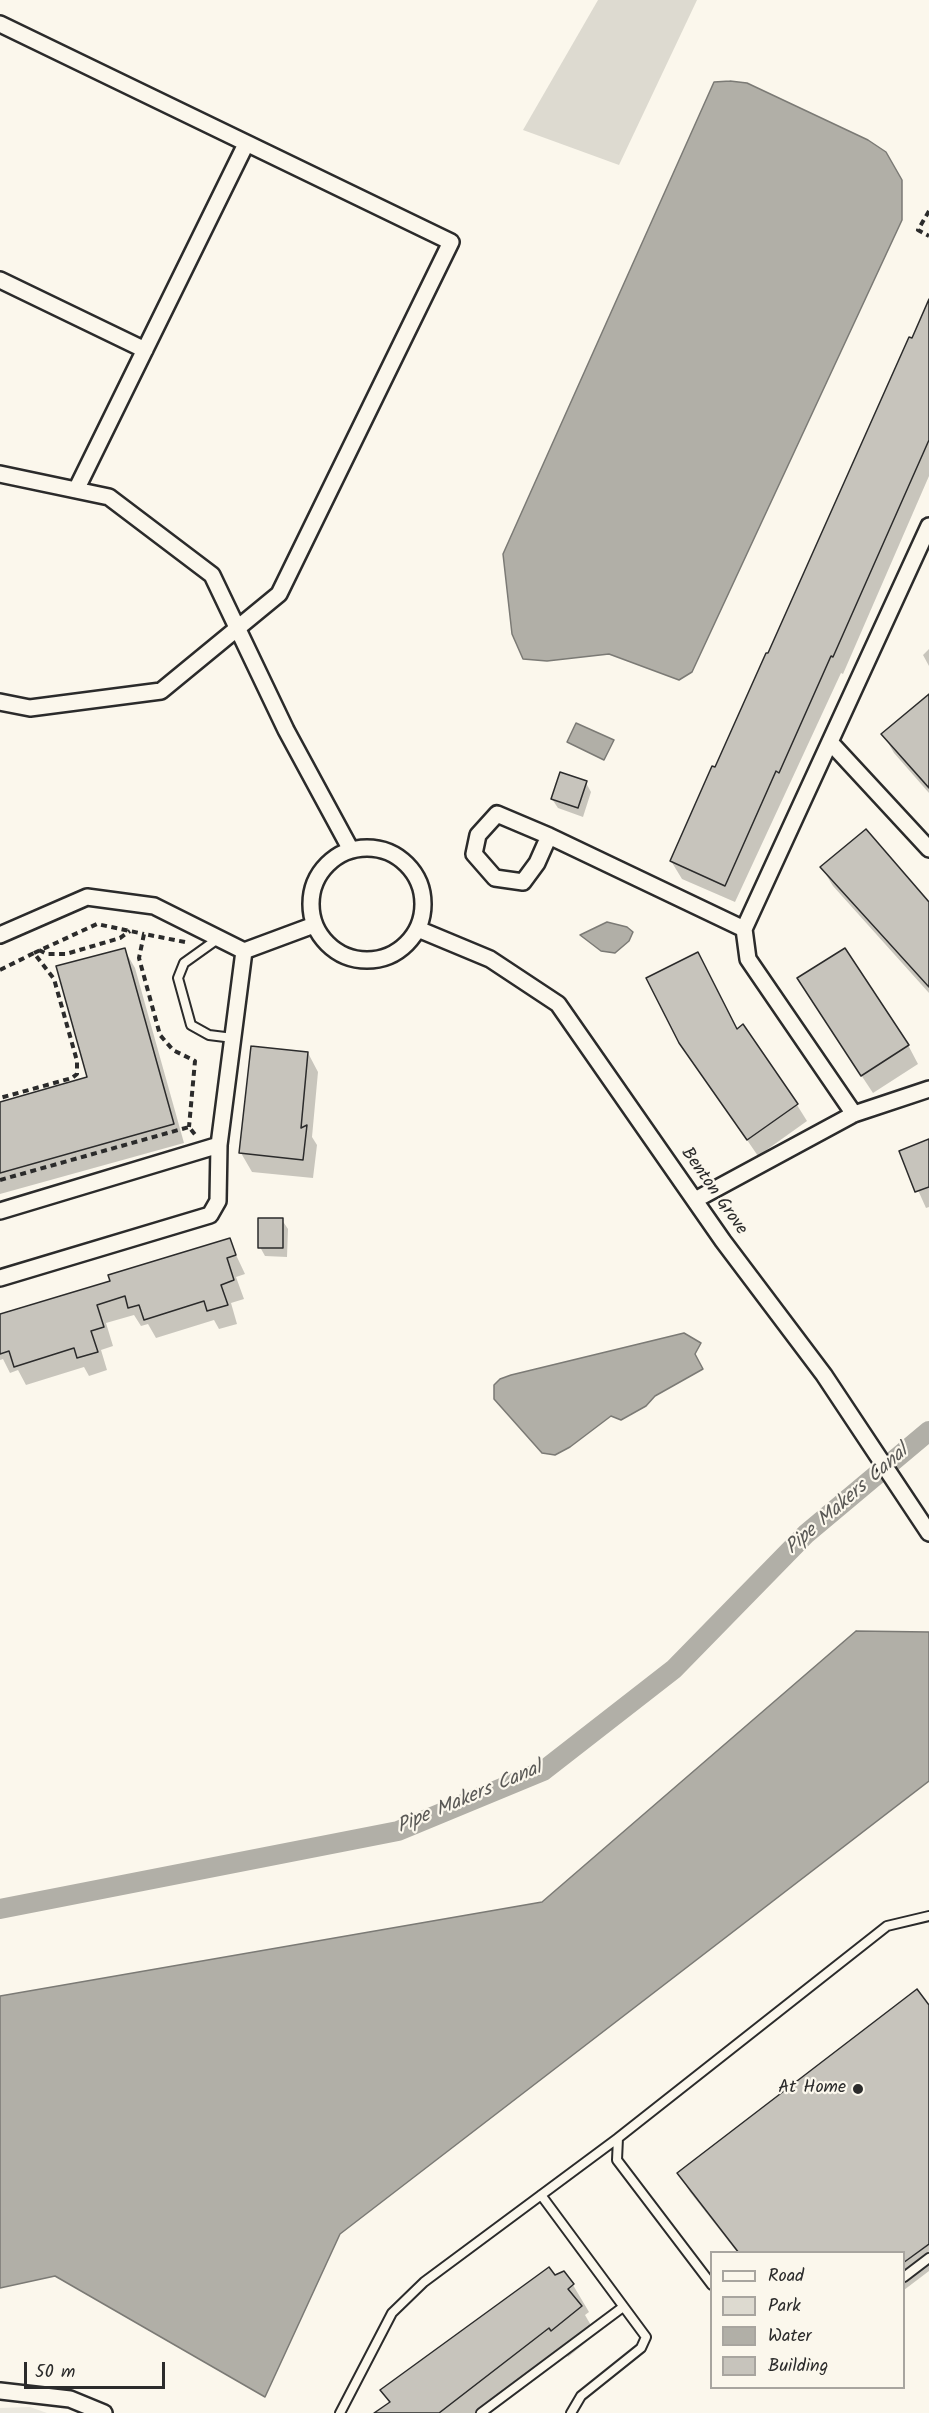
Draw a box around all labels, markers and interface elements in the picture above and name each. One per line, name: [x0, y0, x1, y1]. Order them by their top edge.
street label: Benton Grove: [675, 1144, 751, 1240]
water label: Pipe Makers Canal: [782, 1441, 914, 1561]
water label: Pipe Makers Canal: [394, 1758, 546, 1840]
place label: At Home: [778, 2078, 846, 2100]
marker: At Home: [851, 2082, 865, 2096]
legend: [710, 2251, 905, 2389]
text: Road: [768, 2262, 804, 2291]
text: Park: [768, 2292, 801, 2321]
text: Water: [768, 2322, 812, 2351]
scale bar: [27, 2350, 168, 2388]
text: Building: [768, 2352, 828, 2381]
text: 50 m: [35, 2358, 75, 2387]

